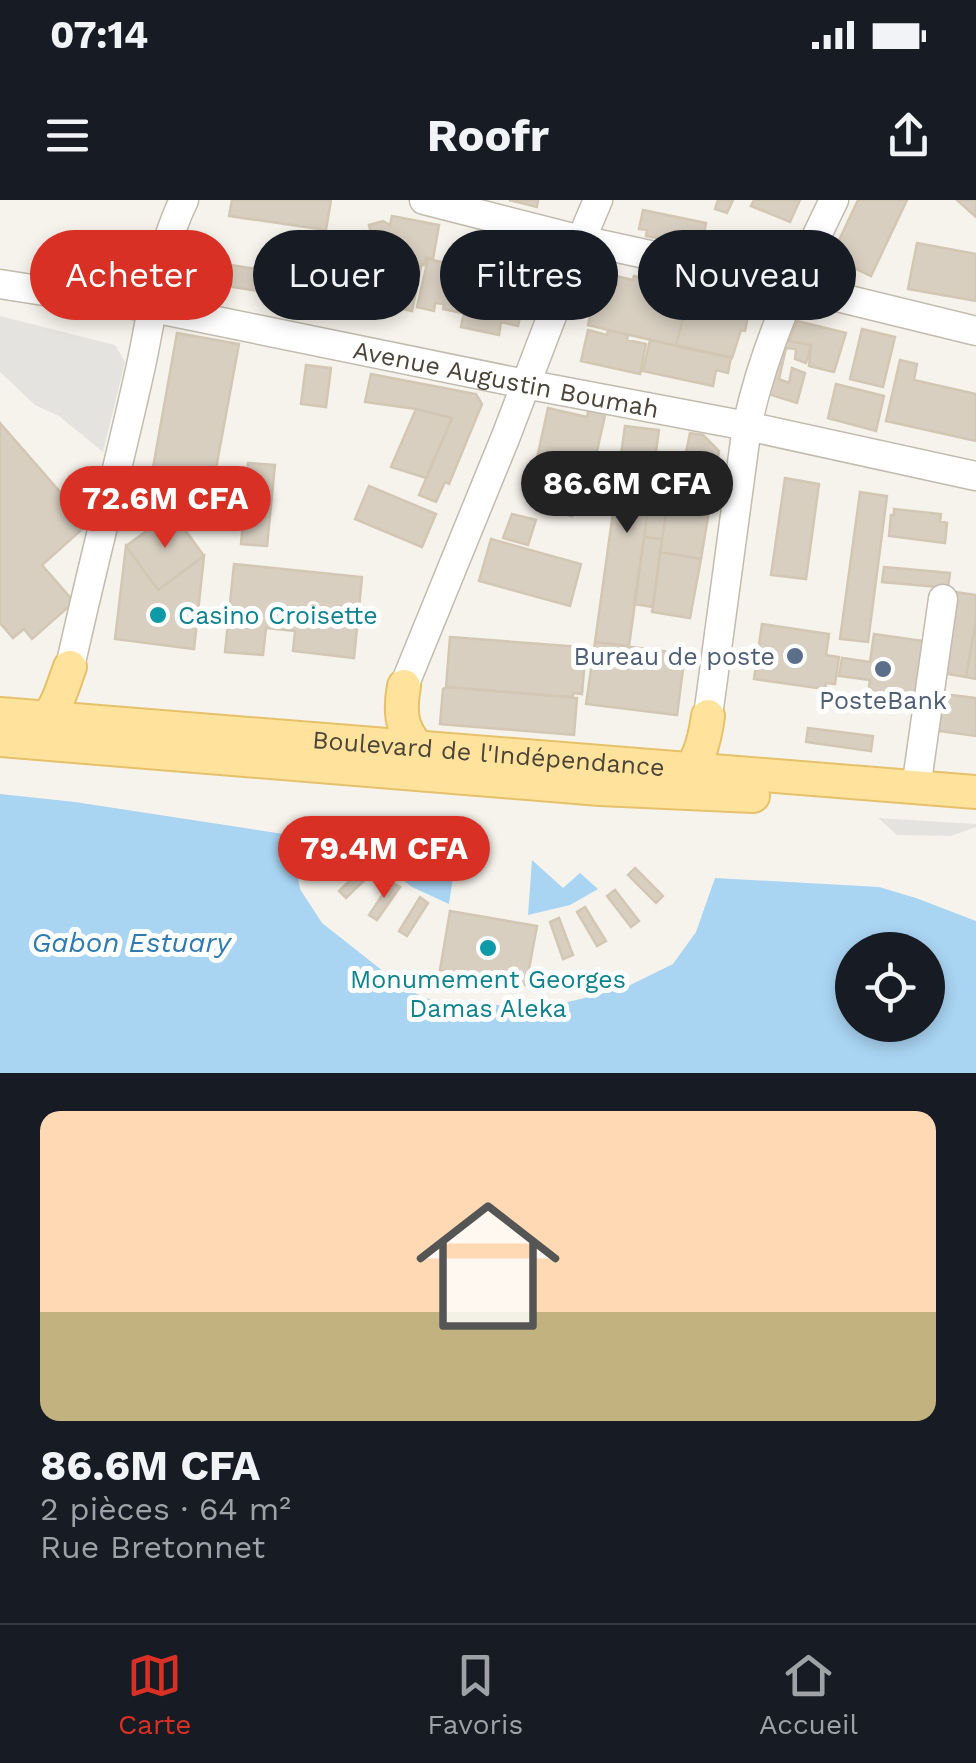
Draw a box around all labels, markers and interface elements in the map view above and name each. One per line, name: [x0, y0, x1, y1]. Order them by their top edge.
text: 07:14: [50, 13, 148, 57]
icon: menu: [40, 108, 95, 163]
icon: share: [881, 108, 936, 163]
text: Roofr: [427, 109, 549, 162]
chip: Acheter: [30, 230, 233, 320]
chip: Louer: [253, 230, 420, 320]
chip: Filtres: [440, 230, 618, 320]
chip: Nouveau: [638, 230, 856, 320]
street label: Avenue Augustin Boumah: [350, 335, 661, 424]
pin: 86.6M CFA: [513, 451, 741, 536]
text: 86.6M CFA: [543, 464, 711, 502]
pin: 72.6M CFA: [51, 466, 279, 551]
text: 72.6M CFA: [82, 479, 248, 517]
place label: Casino Croisette: [178, 601, 378, 630]
marker: Casino Croisette: [147, 604, 169, 626]
place label: Bureau de poste: [574, 642, 775, 671]
marker: Bureau de poste: [784, 645, 806, 667]
marker: PosteBank: [872, 658, 894, 680]
place label: PosteBank: [819, 686, 947, 715]
street label: Boulevard de l'Indépendance: [311, 725, 666, 782]
pin: 79.4M CFA: [270, 816, 498, 901]
text: 79.4M CFA: [300, 829, 468, 867]
water label: Gabon Estuary: [31, 926, 232, 959]
map controls: [835, 932, 945, 1042]
button: locate: [835, 932, 945, 1042]
marker: Monumement Georges Damas Aleka: [477, 937, 499, 959]
place label: Monumement Georges Damas Aleka: [350, 965, 626, 1023]
icon: home: [398, 1176, 578, 1356]
text: 86.6M CFA: [40, 1441, 260, 1490]
text: 2 pièces · 64 m²: [40, 1490, 291, 1528]
text: Rue Bretonnet: [40, 1528, 265, 1566]
tab: Carte: [118, 1648, 191, 1741]
tab: Favoris: [427, 1648, 523, 1741]
tab: Accueil: [759, 1648, 858, 1741]

